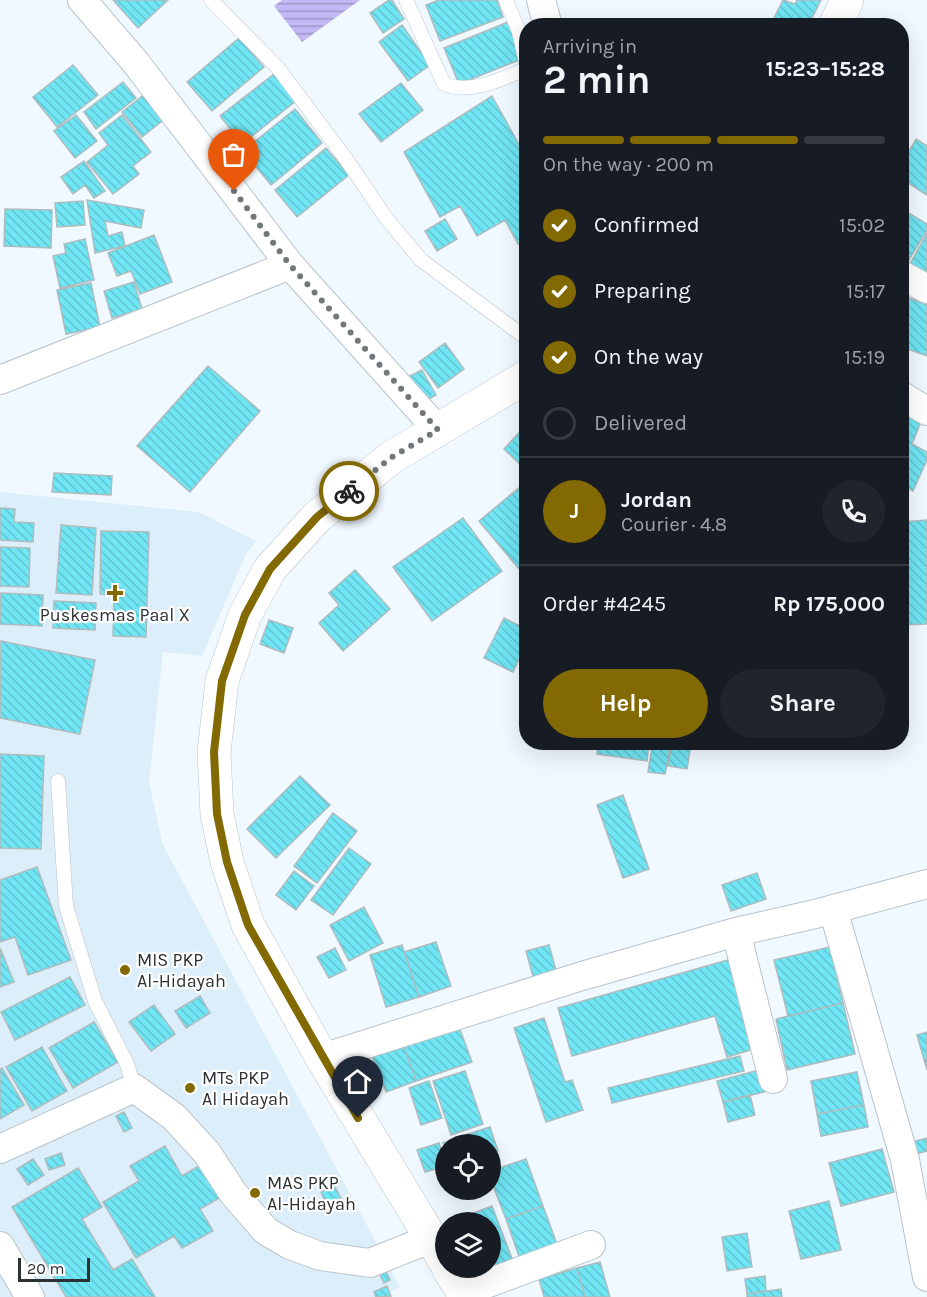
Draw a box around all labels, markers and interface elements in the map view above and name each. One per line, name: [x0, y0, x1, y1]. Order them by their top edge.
text: Arriving in: [543, 35, 637, 58]
text: 15:23–15:28: [766, 56, 885, 82]
text: 2 min: [543, 57, 651, 103]
pin: [208, 129, 259, 191]
icon: bag: [217, 138, 250, 171]
text: On the way · 200 m: [543, 153, 714, 176]
icon: check: [543, 209, 576, 242]
text: Confirmed: [594, 212, 700, 238]
text: 15:02: [839, 214, 885, 237]
icon: check: [543, 275, 576, 308]
text: Preparing: [594, 278, 691, 304]
text: 15:17: [846, 280, 885, 303]
icon: check: [543, 341, 576, 374]
text: On the way: [594, 344, 703, 370]
text: 15:19: [844, 346, 885, 369]
text: Delivered: [594, 410, 687, 436]
courier: [319, 461, 379, 521]
icon: bike: [333, 475, 366, 508]
button: phone: [822, 480, 885, 543]
text: Jordan: [621, 487, 692, 513]
text: J: [570, 498, 579, 524]
text: Courier · 4.8: [621, 513, 727, 536]
marker: Puskesmas Paal X: [106, 584, 124, 602]
text: Order #4245: [543, 591, 666, 617]
text: Rp 175,000: [773, 591, 885, 617]
place label: Puskesmas Paal X: [40, 604, 190, 626]
button: Help: [543, 669, 708, 738]
button: Share: [720, 669, 885, 738]
place label: MIS PKP Al-Hidayah: [137, 949, 226, 992]
marker: MIS PKP Al-Hidayah: [118, 963, 132, 977]
pin: [332, 1056, 383, 1118]
icon: home: [341, 1065, 374, 1098]
place label: MTs PKP Al Hidayah: [202, 1067, 289, 1110]
marker: MTs PKP Al Hidayah: [183, 1081, 197, 1095]
map controls: [435, 1134, 501, 1278]
button: locate: [435, 1134, 501, 1200]
place label: MAS PKP Al-Hidayah: [267, 1172, 356, 1215]
marker: MAS PKP Al-Hidayah: [248, 1186, 262, 1200]
button: layers: [435, 1212, 501, 1278]
scale bar: [18, 1255, 90, 1282]
text: 20 m: [27, 1259, 65, 1278]

